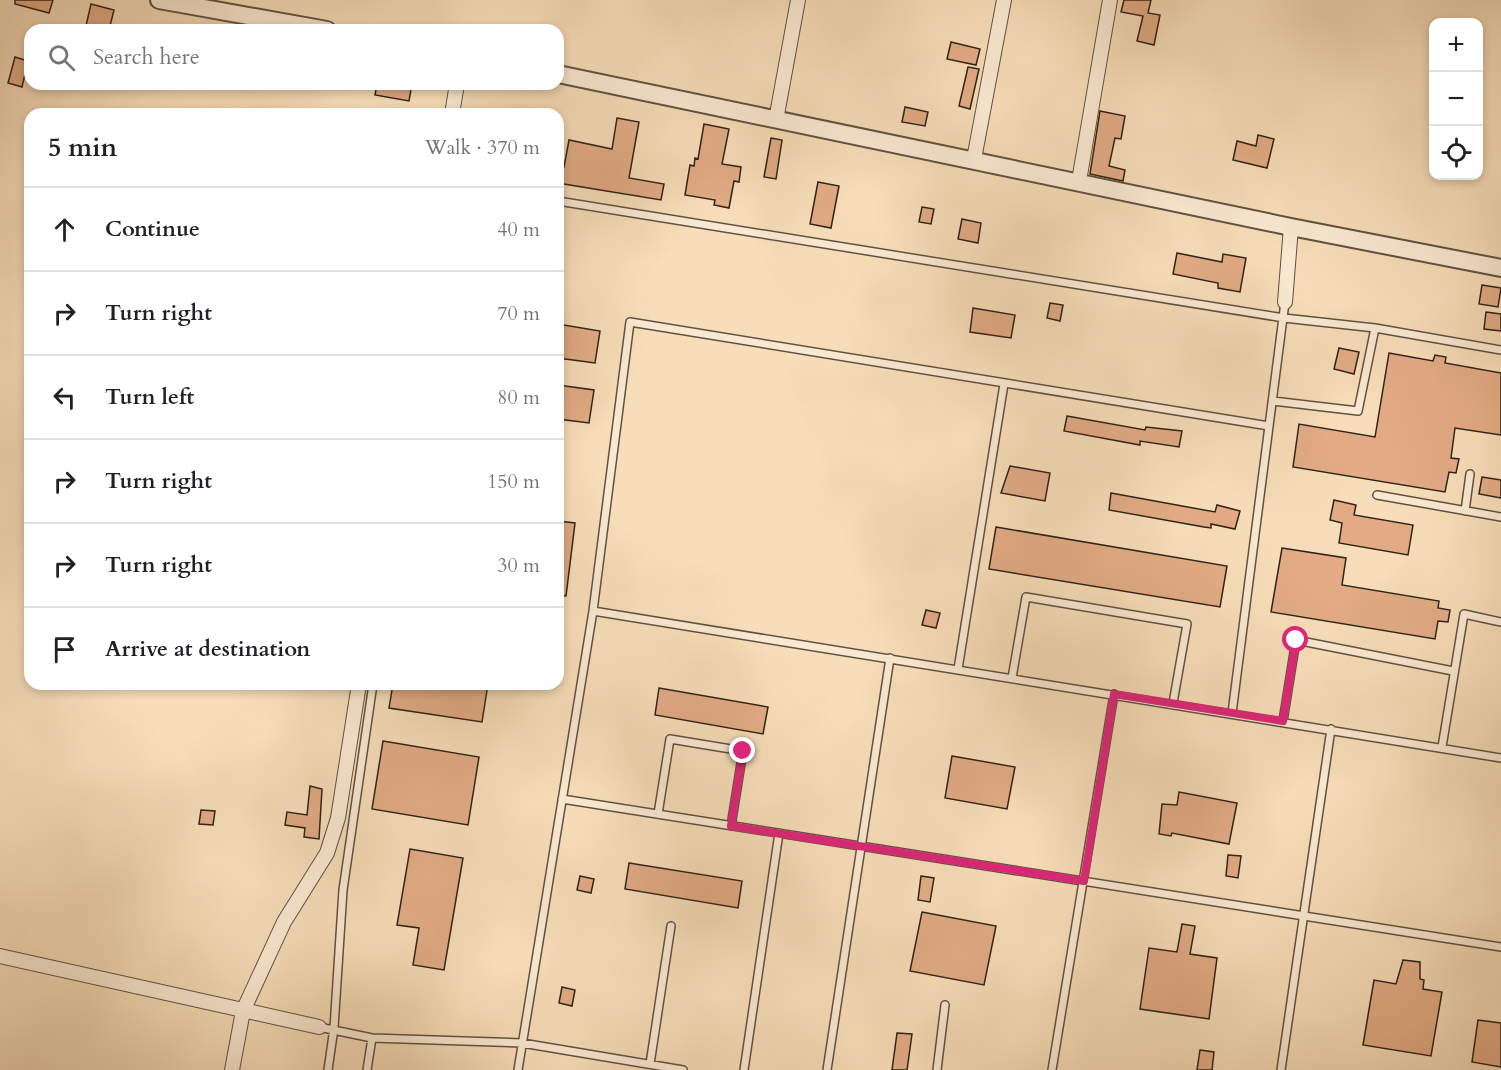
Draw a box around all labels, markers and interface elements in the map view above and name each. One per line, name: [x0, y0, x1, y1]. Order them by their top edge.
map controls: [1429, 18, 1483, 180]
button: +: [1429, 18, 1483, 72]
search box: [24, 24, 564, 90]
icon: search: [45, 41, 78, 74]
text: Search here: [93, 42, 200, 72]
button: −: [1429, 72, 1483, 126]
button: locate: [1429, 126, 1483, 180]
text: 5 min: [48, 130, 117, 165]
text: Walk · 370 m: [425, 134, 540, 161]
icon: ahead: [48, 213, 81, 246]
text: Continue: [105, 214, 200, 244]
text: 40 m: [497, 216, 540, 243]
icon: right: [48, 297, 81, 330]
text: Turn right: [105, 298, 212, 328]
text: 70 m: [497, 300, 540, 327]
icon: left: [48, 381, 81, 414]
text: Turn left: [105, 382, 194, 412]
text: 80 m: [497, 384, 540, 411]
icon: right: [48, 465, 81, 498]
text: Turn right: [105, 466, 212, 496]
text: 150 m: [487, 468, 540, 495]
icon: right: [48, 549, 81, 582]
text: Turn right: [105, 550, 212, 580]
text: 30 m: [497, 552, 540, 579]
route start: [1282, 626, 1308, 652]
icon: arrive: [48, 633, 81, 666]
text: Arrive at destination: [105, 634, 310, 664]
route end: [729, 737, 755, 763]

